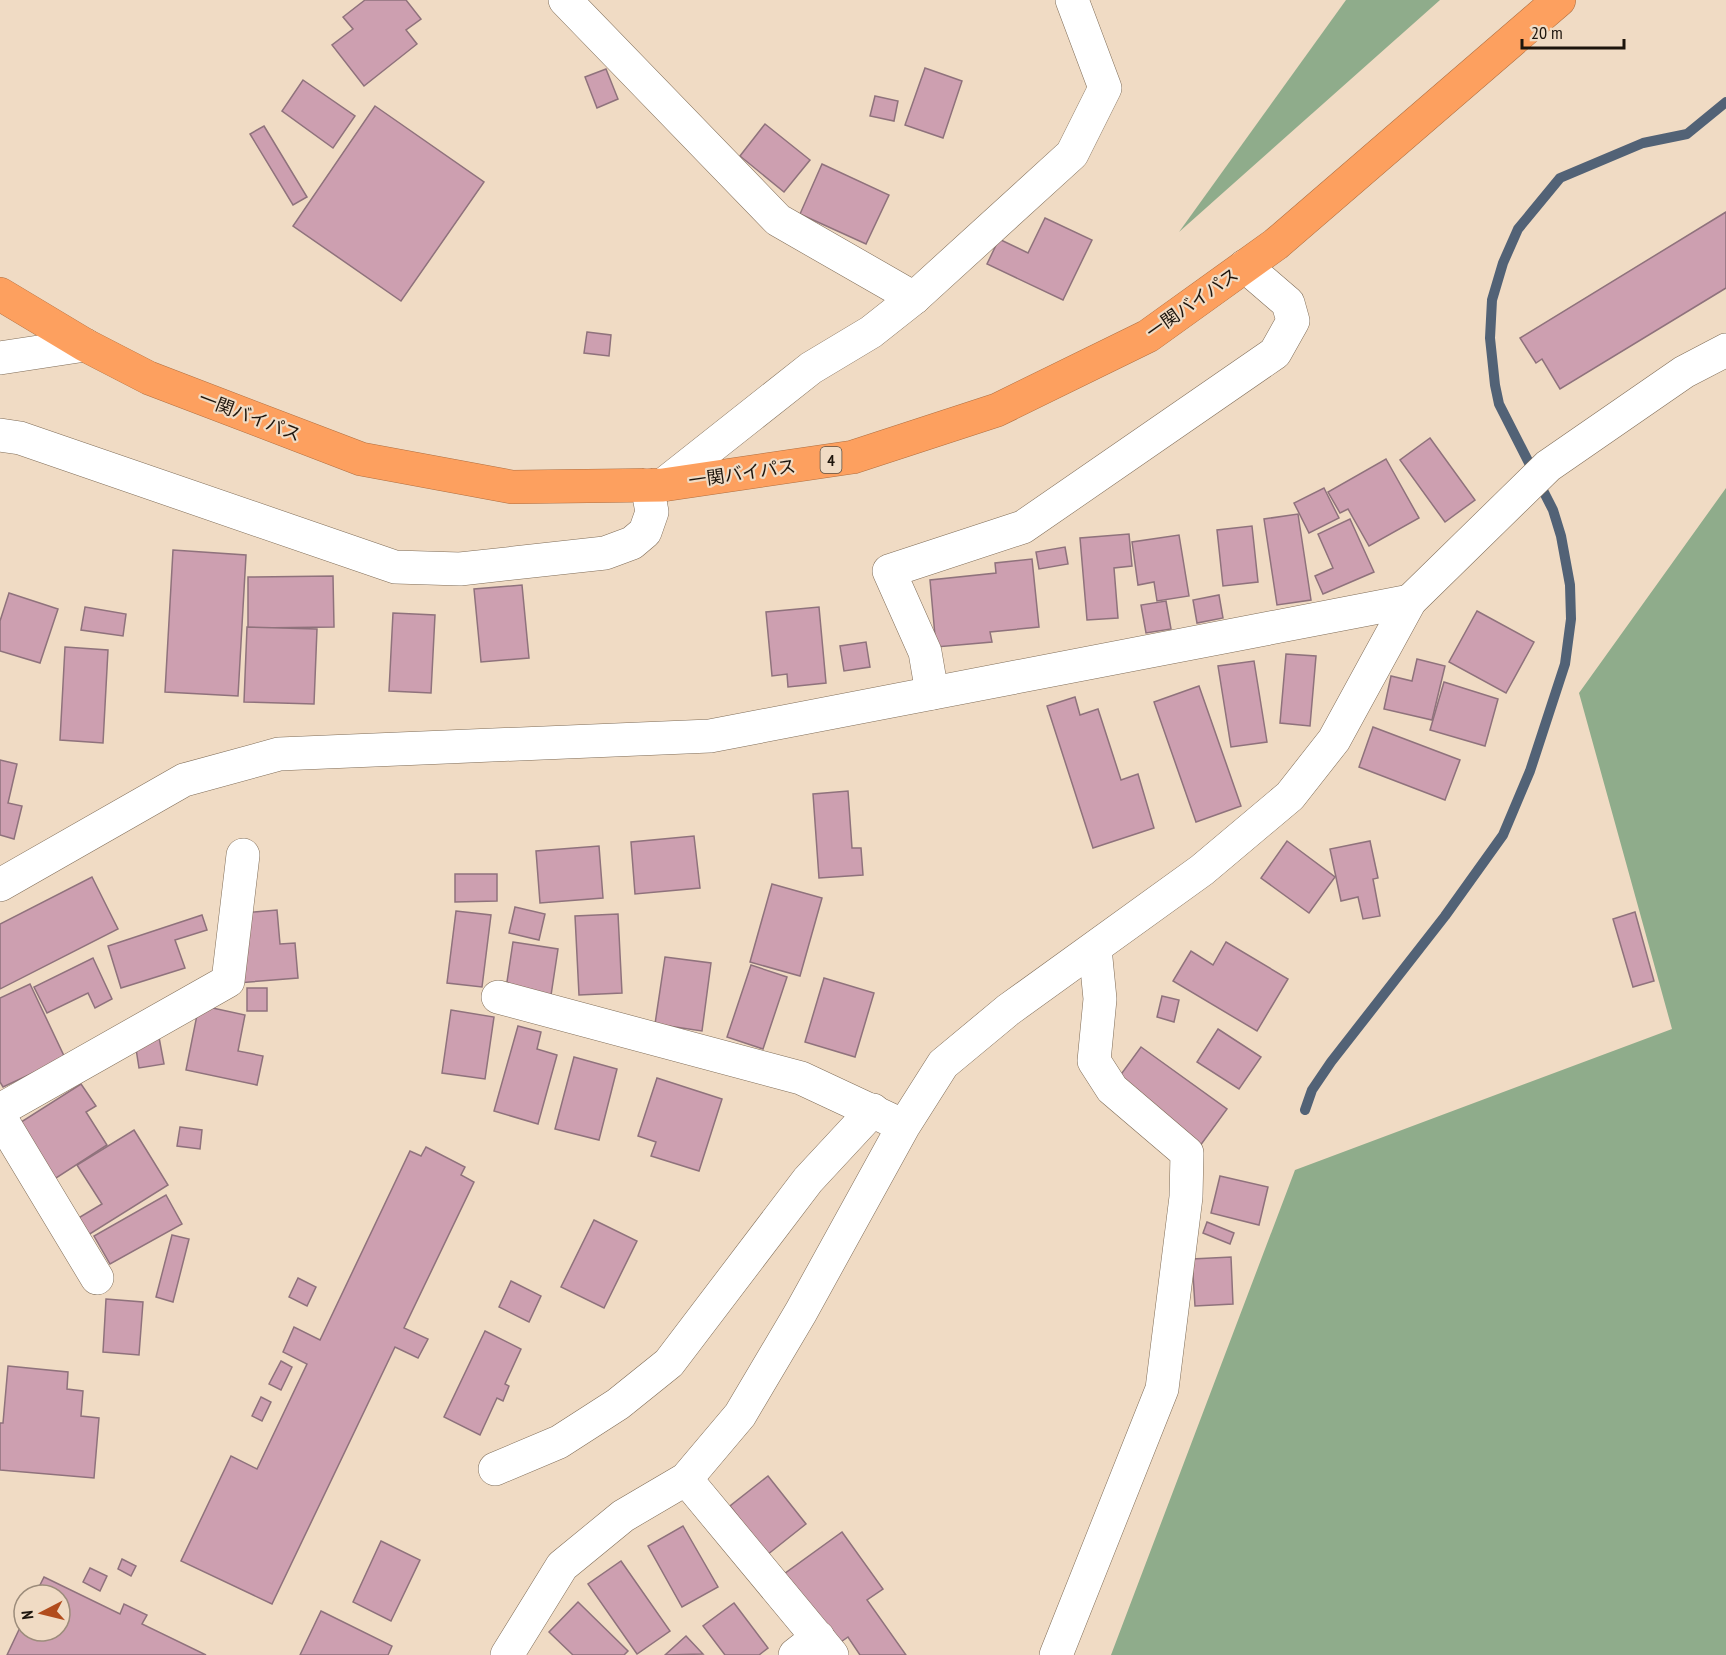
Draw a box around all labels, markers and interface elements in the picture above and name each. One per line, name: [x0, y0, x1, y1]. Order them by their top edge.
scale bar: [1522, 12, 1624, 50]
text: 20 m: [1531, 21, 1563, 44]
street label: 一関バイパス: [1141, 263, 1243, 343]
street label: 一関バイパス: [196, 386, 304, 446]
road number: 4: [820, 447, 842, 473]
street label: 一関バイパス: [687, 454, 797, 492]
north arrow: [12, 1583, 72, 1643]
text: N: [17, 1609, 38, 1620]

